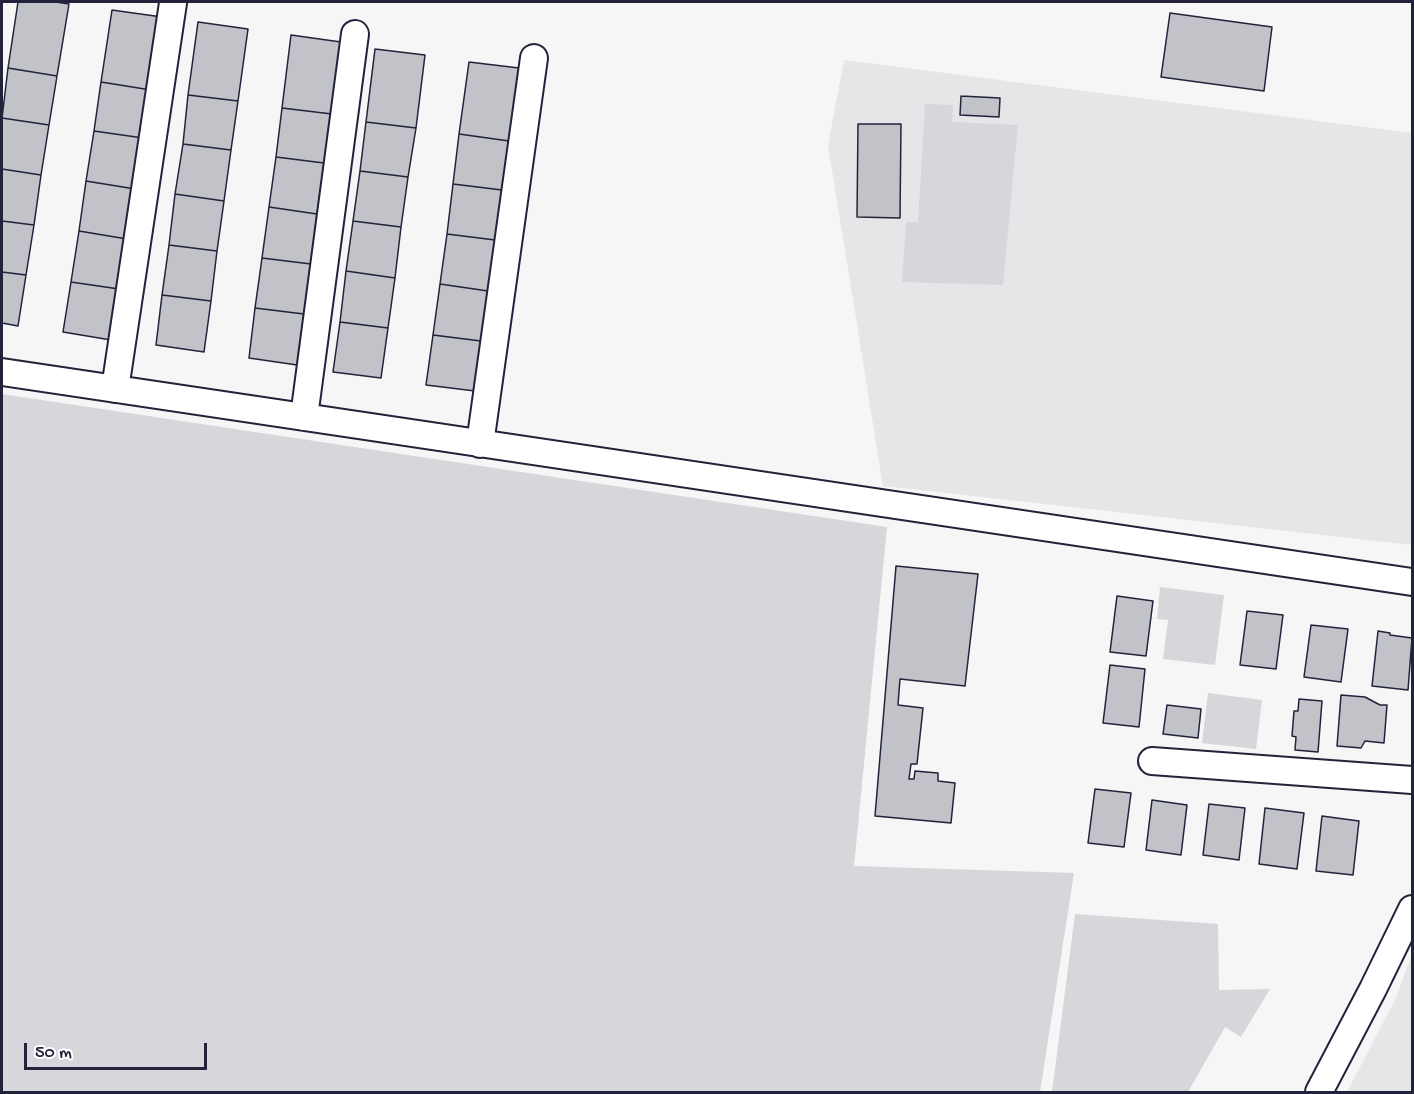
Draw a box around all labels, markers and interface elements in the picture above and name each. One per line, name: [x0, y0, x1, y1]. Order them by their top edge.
scale bar: [27, 1031, 210, 1069]
text: 50 m: [35, 1043, 72, 1064]

